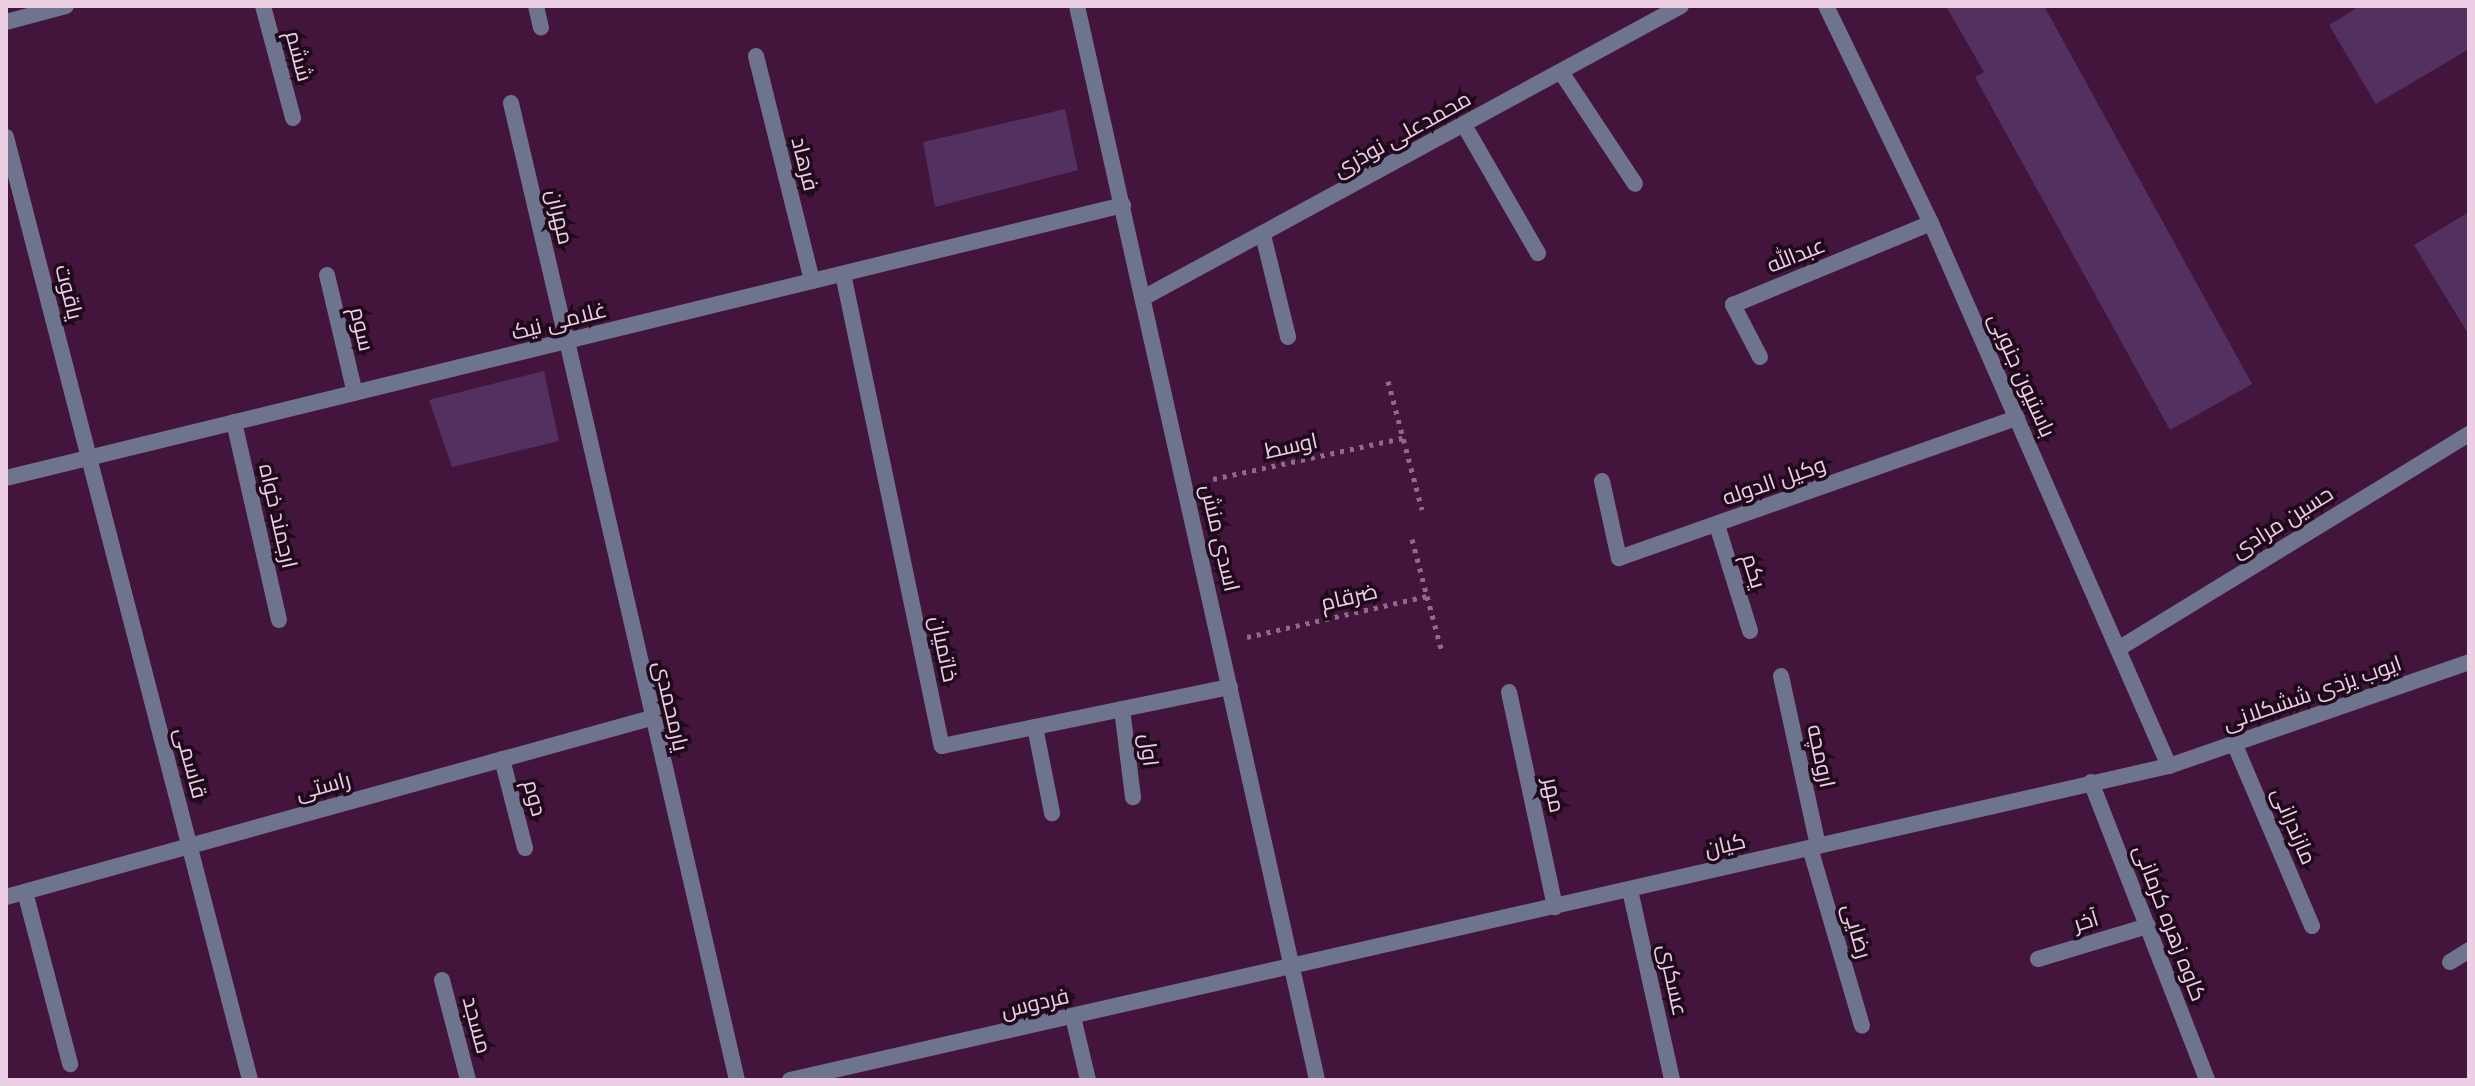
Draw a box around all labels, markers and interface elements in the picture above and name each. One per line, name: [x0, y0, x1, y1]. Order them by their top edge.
street label: ششم: [280, 28, 318, 84]
street label: محمدعلی نوذری: [1328, 85, 1476, 183]
street label: فرهاد: [786, 134, 824, 194]
street label: مهران: [541, 187, 579, 247]
street label: عبدالله: [1763, 231, 1829, 279]
street label: یاقوت: [49, 262, 89, 322]
street label: غلامی نیک: [509, 296, 609, 346]
street label: سوم: [344, 304, 380, 354]
street label: باستیون جنوبی: [1983, 309, 2061, 441]
street label: اوسط: [1262, 428, 1320, 464]
street label: وکیل الدوله: [1719, 451, 1829, 511]
street label: ارجمند خواه: [253, 461, 303, 571]
street label: حسین مرادی: [2226, 480, 2338, 564]
street label: اسدی منش: [1195, 482, 1245, 594]
street label: یکم: [1736, 550, 1772, 592]
street label: ضرقام: [1318, 578, 1380, 616]
street label: خاتمیان: [924, 613, 964, 685]
street label: ایوب یزدی ششکلانی: [2219, 650, 2405, 736]
street label: یارمحمدی: [648, 658, 694, 754]
street label: ارومچه: [1801, 722, 1841, 790]
street label: قاسمی: [169, 725, 213, 801]
street label: اول: [1134, 732, 1164, 768]
street label: راستی: [293, 766, 353, 806]
street label: مهر: [1537, 775, 1571, 815]
street label: دوم: [518, 777, 552, 819]
street label: مازندرانی: [2266, 784, 2322, 868]
street label: کیان: [1702, 827, 1748, 863]
street label: کاوه زهره کرمانی: [2128, 841, 2212, 1005]
street label: رضایی: [1837, 901, 1877, 961]
street label: آخر: [2070, 905, 2102, 937]
street label: عسکری: [1653, 942, 1693, 1018]
street label: فردوس: [998, 982, 1072, 1024]
street label: مسجد: [457, 994, 497, 1056]

